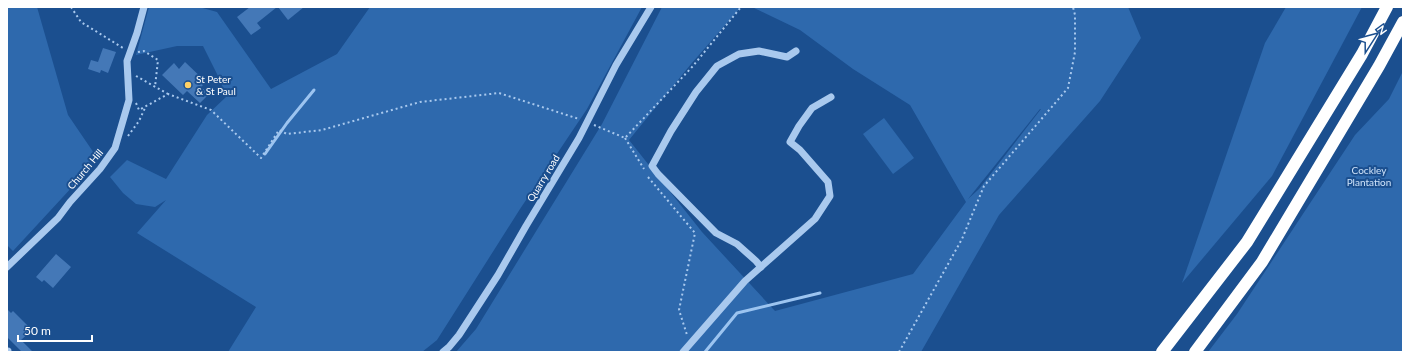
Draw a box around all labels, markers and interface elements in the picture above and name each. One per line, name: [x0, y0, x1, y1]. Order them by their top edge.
north arrow: [1354, 16, 1394, 56]
text: N: [1375, 23, 1390, 37]
place label: St Peter & St Paul: [196, 73, 236, 97]
marker: St Peter & St Paul: [183, 80, 193, 90]
street label: Church Hill: [65, 146, 105, 192]
street label: Quarry road: [524, 152, 562, 204]
park label: Cockley Plantation: [1347, 164, 1391, 188]
scale bar: [18, 317, 92, 343]
text: 50 m: [24, 323, 51, 338]

